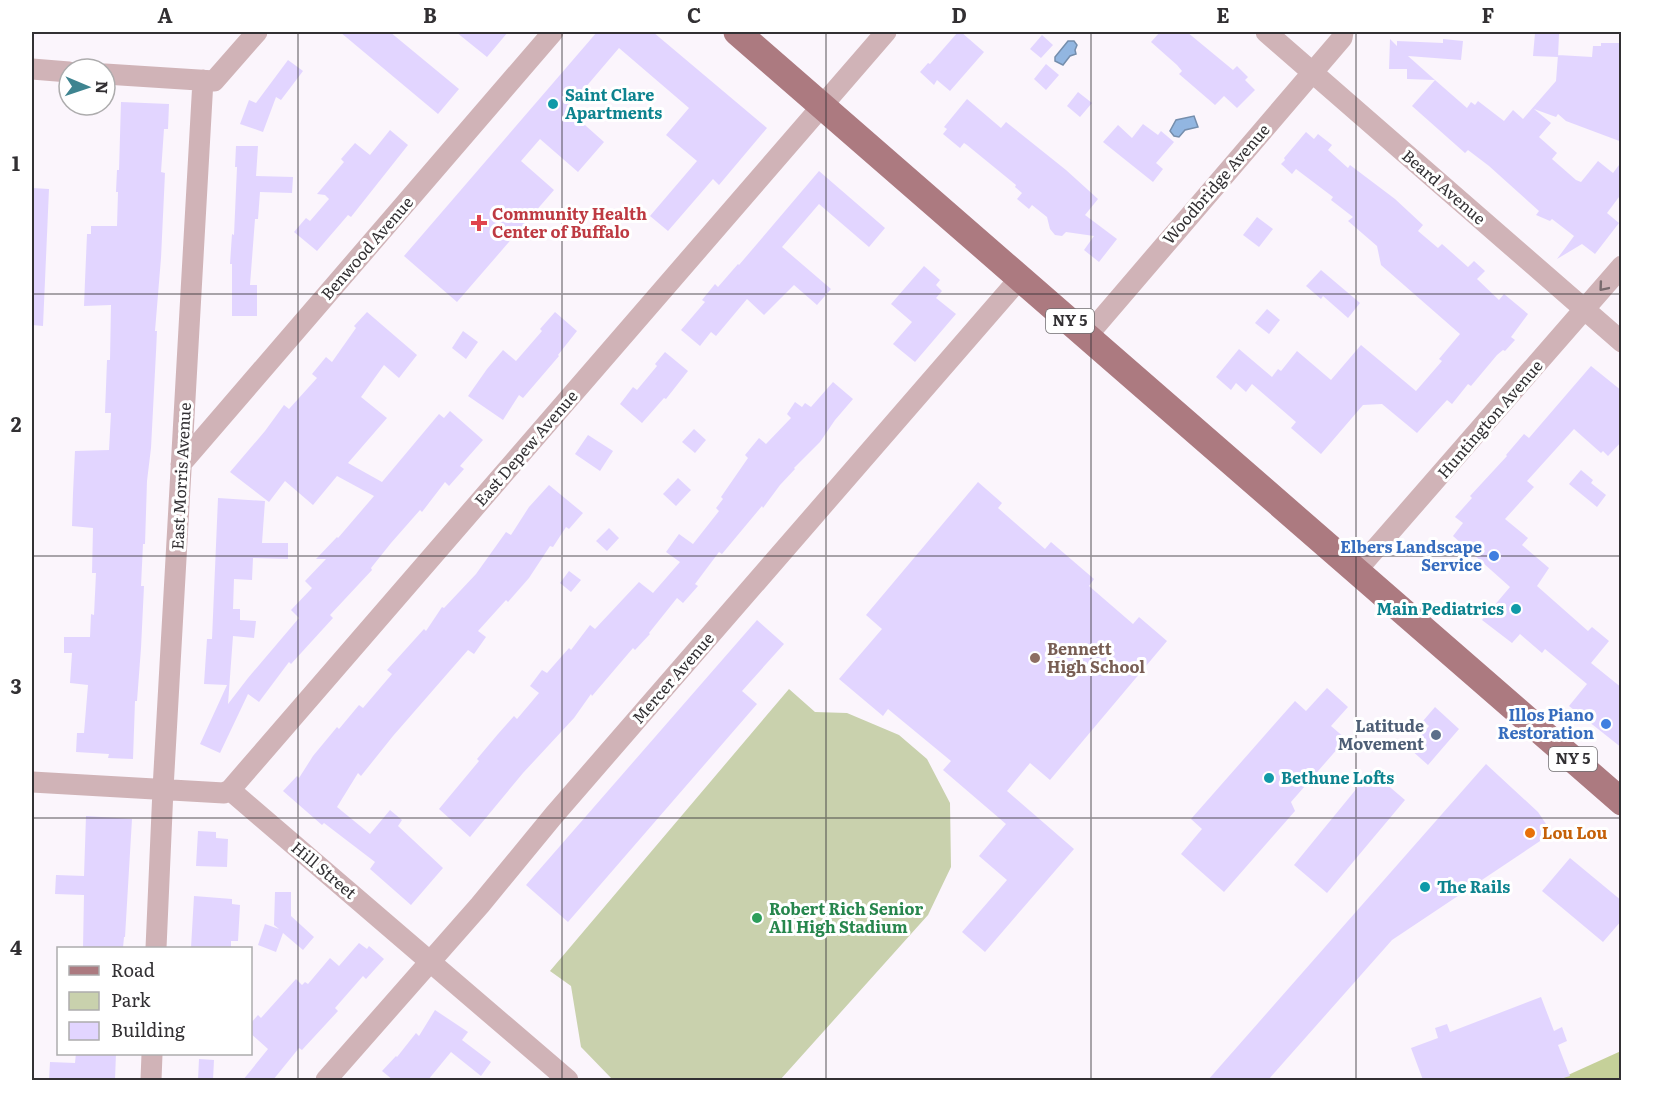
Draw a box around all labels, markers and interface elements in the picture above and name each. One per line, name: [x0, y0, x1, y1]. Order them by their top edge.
text: A: [157, 0, 173, 29]
text: B: [423, 0, 437, 29]
text: C: [687, 0, 701, 29]
text: D: [951, 0, 967, 29]
text: E: [1216, 0, 1230, 29]
text: F: [1482, 0, 1495, 29]
north arrow: [57, 57, 117, 117]
text: N: [91, 80, 115, 95]
place label: Saint Clare Apartments: [565, 82, 662, 124]
marker: Saint Clare Apartments: [546, 97, 560, 111]
street label: Woodbridge Avenue: [1156, 118, 1275, 249]
street label: Beard Avenue: [1398, 143, 1492, 229]
text: 1: [12, 147, 20, 177]
street label: Benwood Avenue: [314, 190, 418, 304]
place label: Community Health Center of Buffalo: [492, 201, 647, 243]
marker: Community Health Center of Buffalo: [470, 214, 488, 232]
one-way arrow: [1599, 280, 1610, 291]
road number: NY 5: [1046, 309, 1094, 333]
street label: Huntington Avenue: [1431, 354, 1548, 483]
street label: East Depew Avenue: [468, 384, 583, 511]
street label: East Morris Avenue: [164, 402, 196, 550]
text: 2: [11, 408, 22, 438]
place label: Elbers Landscape Service: [1340, 534, 1482, 576]
marker: Elbers Landscape Service: [1487, 549, 1501, 563]
place label: Main Pediatrics: [1377, 596, 1504, 620]
marker: Main Pediatrics: [1509, 602, 1523, 616]
street label: Mercer Avenue: [626, 626, 719, 728]
place label: Bennett High School: [1047, 636, 1145, 678]
marker: Bennett High School: [1028, 651, 1042, 665]
text: 3: [10, 670, 22, 700]
place label: Illos Piano Restoration: [1498, 702, 1594, 744]
place label: Latitude Movement: [1338, 713, 1424, 755]
marker: Illos Piano Restoration: [1599, 717, 1613, 731]
marker: Latitude Movement: [1429, 728, 1443, 742]
road number: NY 5: [1549, 747, 1597, 771]
place label: Bethune Lofts: [1281, 765, 1394, 789]
marker: Bethune Lofts: [1262, 771, 1276, 785]
place label: Lou Lou: [1542, 820, 1607, 844]
marker: Lou Lou: [1523, 826, 1537, 840]
street label: Hill Street: [287, 835, 363, 904]
place label: The Rails: [1437, 874, 1510, 898]
marker: The Rails: [1418, 880, 1432, 894]
place label: Robert Rich Senior All High Stadium: [769, 896, 923, 938]
marker: Robert Rich Senior All High Stadium: [750, 911, 764, 925]
text: 4: [10, 931, 22, 961]
legend: [57, 947, 252, 1055]
text: Road: [111, 956, 155, 983]
text: Park: [111, 986, 152, 1013]
text: Building: [111, 1016, 186, 1043]

